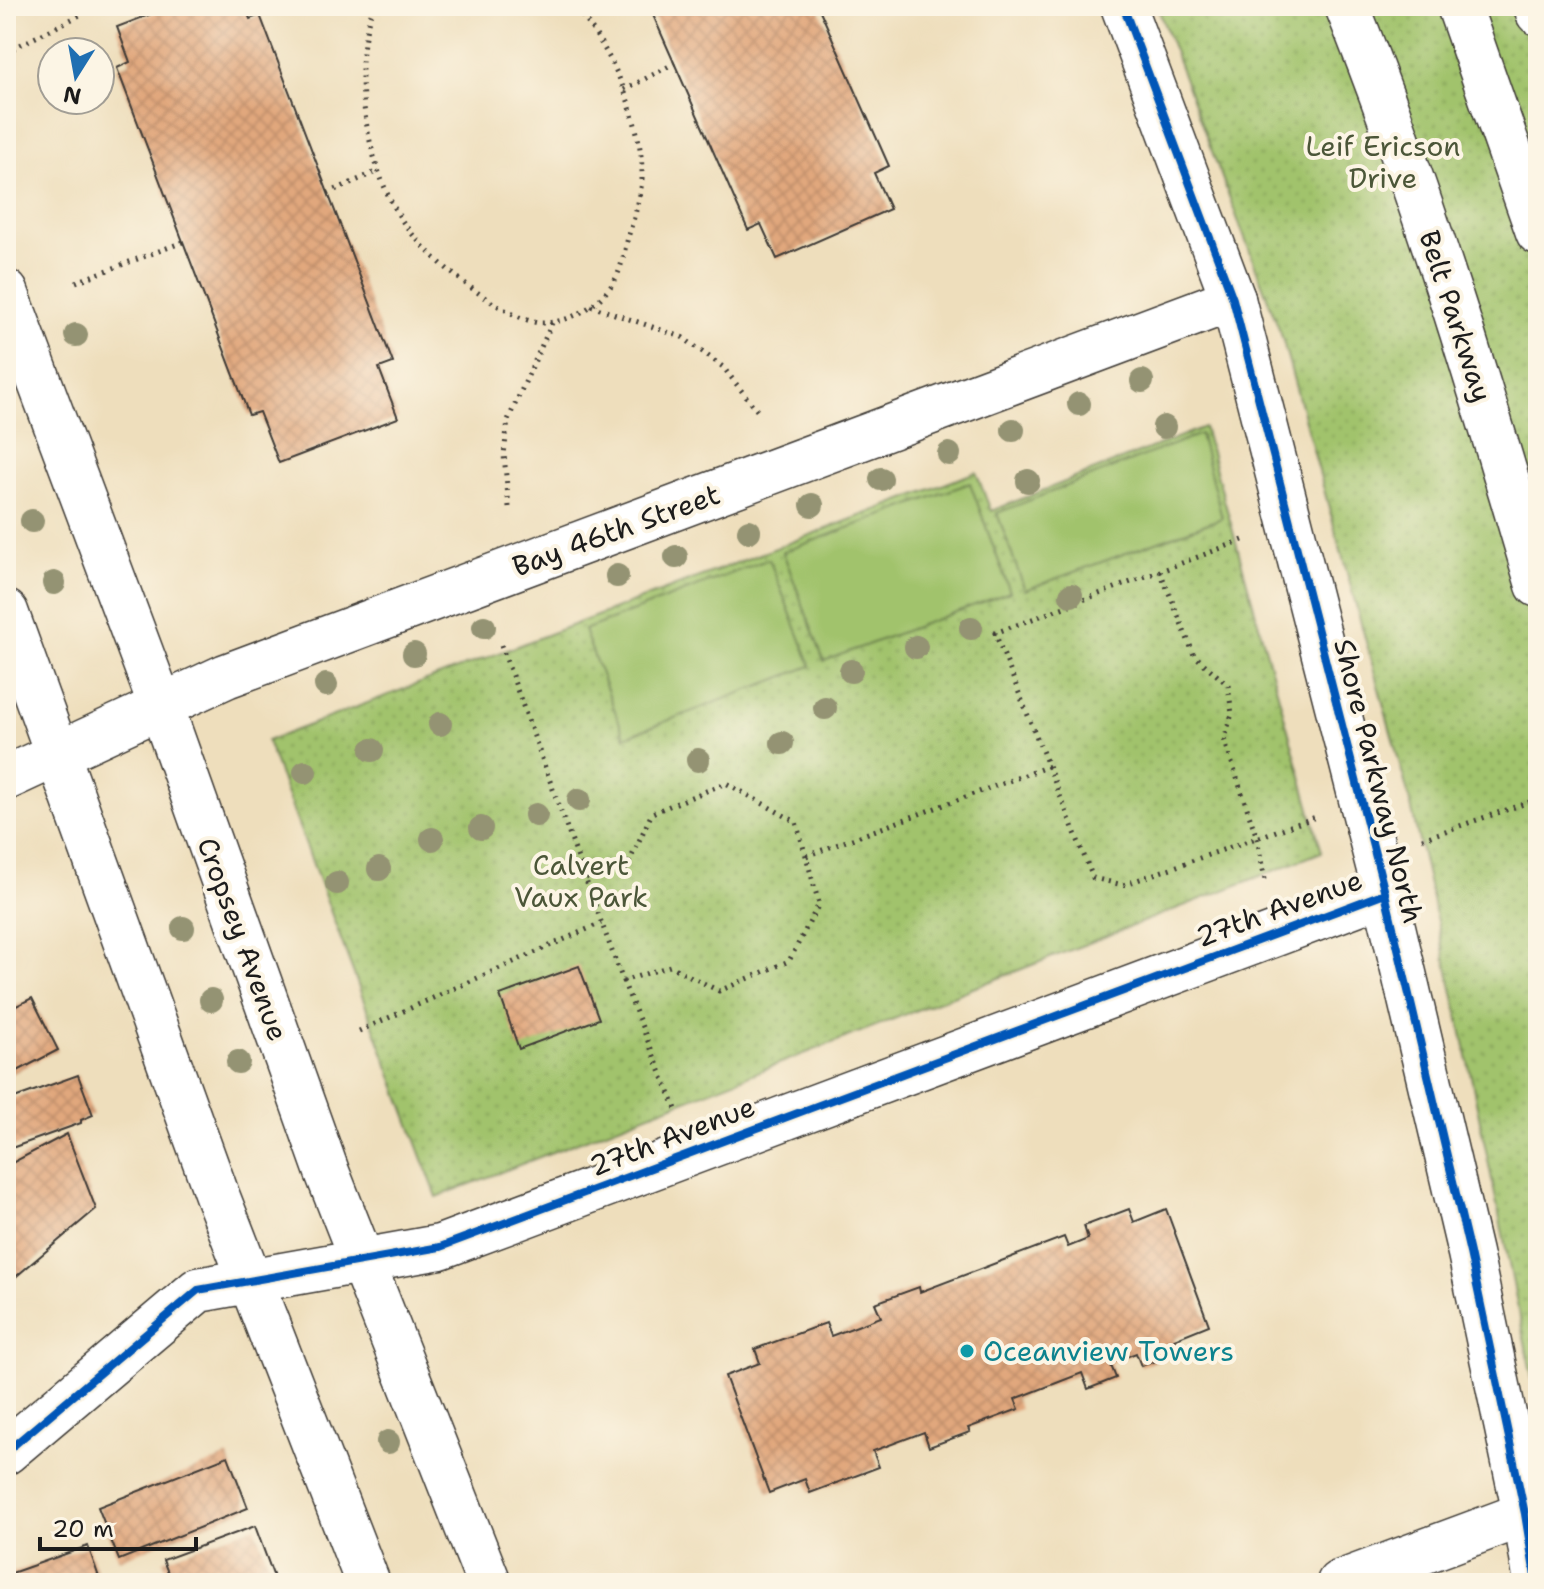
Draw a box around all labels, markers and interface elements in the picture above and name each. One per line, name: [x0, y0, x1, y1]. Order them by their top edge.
north arrow: [36, 36, 116, 116]
text: N: [61, 79, 84, 111]
park label: Leif Ericson Drive: [1305, 127, 1461, 197]
street label: Belt Parkway: [1410, 225, 1502, 407]
street label: Bay 46th Street: [507, 475, 725, 585]
street label: Shore Parkway North: [1325, 635, 1433, 927]
street label: Cropsey Avenue: [189, 832, 297, 1046]
park label: Calvert Vaux Park: [514, 846, 648, 916]
street label: 27th Avenue: [1191, 860, 1367, 956]
street label: 27th Avenue: [584, 1087, 760, 1185]
place label: Oceanview Towers: [983, 1332, 1234, 1370]
marker: Oceanview Towers: [958, 1342, 976, 1360]
scale bar: [40, 1501, 196, 1551]
text: 20 m: [52, 1513, 114, 1545]

